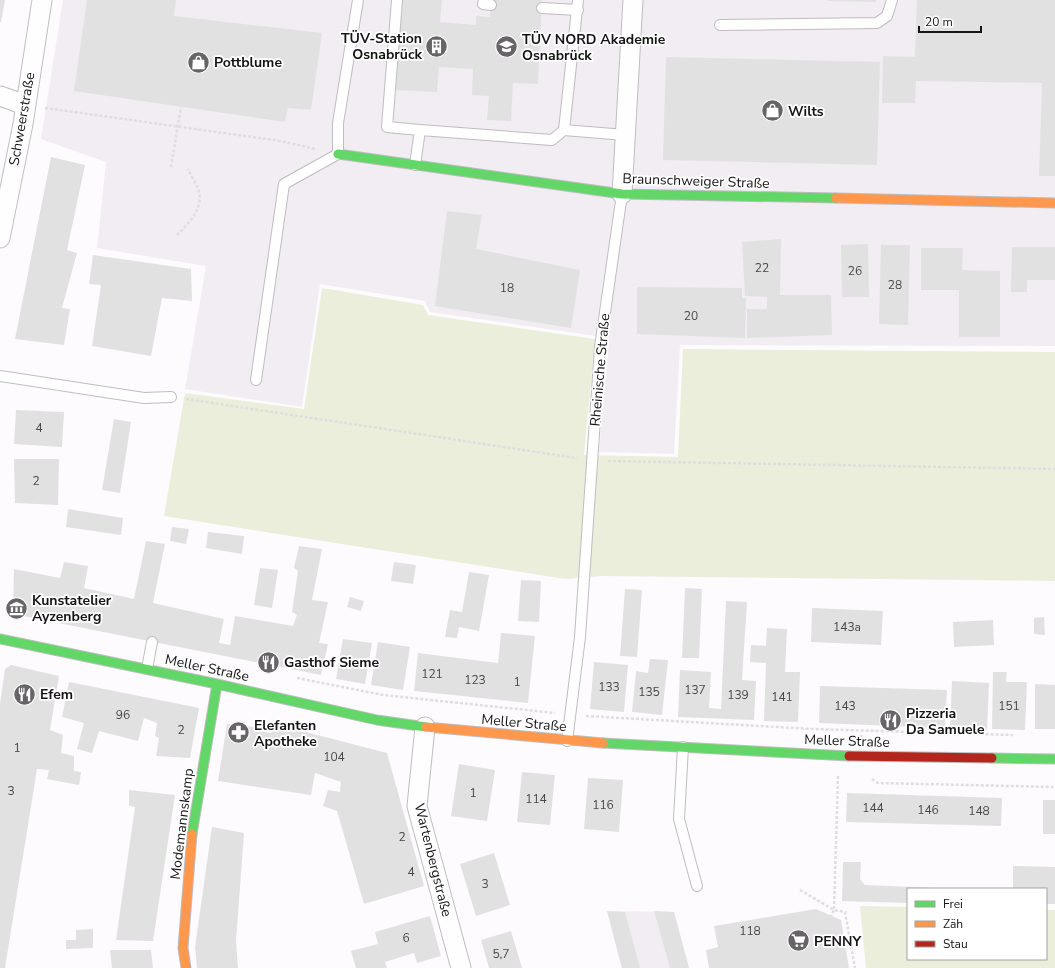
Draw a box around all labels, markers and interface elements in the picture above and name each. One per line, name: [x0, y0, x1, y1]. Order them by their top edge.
scale bar: [919, 8, 981, 34]
text: 20 m: [925, 14, 953, 30]
place label: TÜV-Station Osnabrück: [341, 29, 422, 64]
place label: TÜV NORD Akademie Osnabrück: [522, 30, 666, 65]
building icon: TÜV-Station Osnabrück: [424, 33, 450, 59]
school or university icon: TÜV NORD Akademie Osnabrück: [494, 34, 520, 60]
shop icon: Pottblume: [185, 49, 211, 75]
place label: Pottblume: [214, 53, 282, 72]
street label: Schweerstraße: [4, 71, 40, 167]
shop icon: Wilts: [759, 98, 785, 124]
place label: Wilts: [788, 102, 824, 121]
street label: Braunschweiger Straße: [622, 169, 770, 193]
house number: 22: [755, 260, 769, 276]
house number: 26: [848, 263, 862, 279]
house number: 28: [888, 277, 902, 293]
house number: 18: [500, 280, 514, 296]
house number: 20: [684, 308, 698, 324]
street label: Rheinische Straße: [586, 313, 614, 427]
house number: 4: [35, 420, 43, 436]
house number: 2: [32, 473, 40, 489]
place label: Kunstatelier Ayzenberg: [32, 591, 112, 626]
museum icon: Kunstatelier Ayzenberg: [4, 595, 30, 621]
house number: 143a: [833, 619, 861, 635]
restaurant icon: Gasthof Sieme: [256, 649, 282, 675]
street label: Meller Straße: [163, 650, 251, 686]
place label: Gasthof Sieme: [284, 653, 379, 672]
house number: 121: [421, 666, 443, 682]
house number: 123: [464, 672, 486, 688]
house number: 1: [513, 674, 521, 690]
house number: 133: [598, 679, 620, 695]
restaurant icon: Efem: [11, 681, 37, 707]
house number: 137: [684, 682, 706, 698]
house number: 135: [638, 684, 660, 700]
place label: Efem: [40, 685, 73, 704]
house number: 139: [727, 687, 749, 703]
house number: 141: [771, 689, 793, 705]
house number: 143: [834, 698, 856, 714]
house number: 151: [998, 698, 1020, 714]
place label: Pizzeria Da Samuele: [906, 704, 985, 739]
house number: 96: [116, 707, 130, 723]
restaurant icon: Pizzeria Da Samuele: [878, 708, 904, 734]
street label: Meller Straße: [481, 710, 567, 736]
place label: Elefanten Apotheke: [254, 716, 317, 751]
pharmacy icon: Elefanten Apotheke: [226, 720, 252, 746]
house number: 2: [177, 722, 185, 738]
street label: Meller Straße: [804, 730, 890, 752]
house number: 1: [13, 740, 21, 756]
house number: 104: [323, 749, 345, 765]
street label: Modemannskamp: [166, 767, 198, 881]
house number: 3: [7, 783, 15, 799]
house number: 1: [469, 785, 477, 801]
house number: 114: [525, 791, 547, 807]
house number: 116: [592, 797, 614, 813]
house number: 144: [862, 800, 884, 816]
street label: Wartenbergstraße: [410, 801, 456, 919]
house number: 146: [917, 802, 939, 818]
house number: 148: [968, 803, 990, 819]
house number: 2: [398, 829, 406, 845]
house number: 4: [407, 864, 415, 880]
house number: 3: [481, 876, 489, 892]
legend: [907, 888, 1047, 960]
text: Frei: [943, 896, 963, 912]
text: Zäh: [943, 916, 963, 932]
house number: 118: [739, 923, 761, 939]
supermarket icon: PENNY: [785, 928, 811, 954]
house number: 6: [402, 930, 410, 946]
place label: PENNY: [814, 932, 861, 951]
text: Stau: [943, 936, 968, 952]
house number: 5,7: [492, 946, 510, 962]

